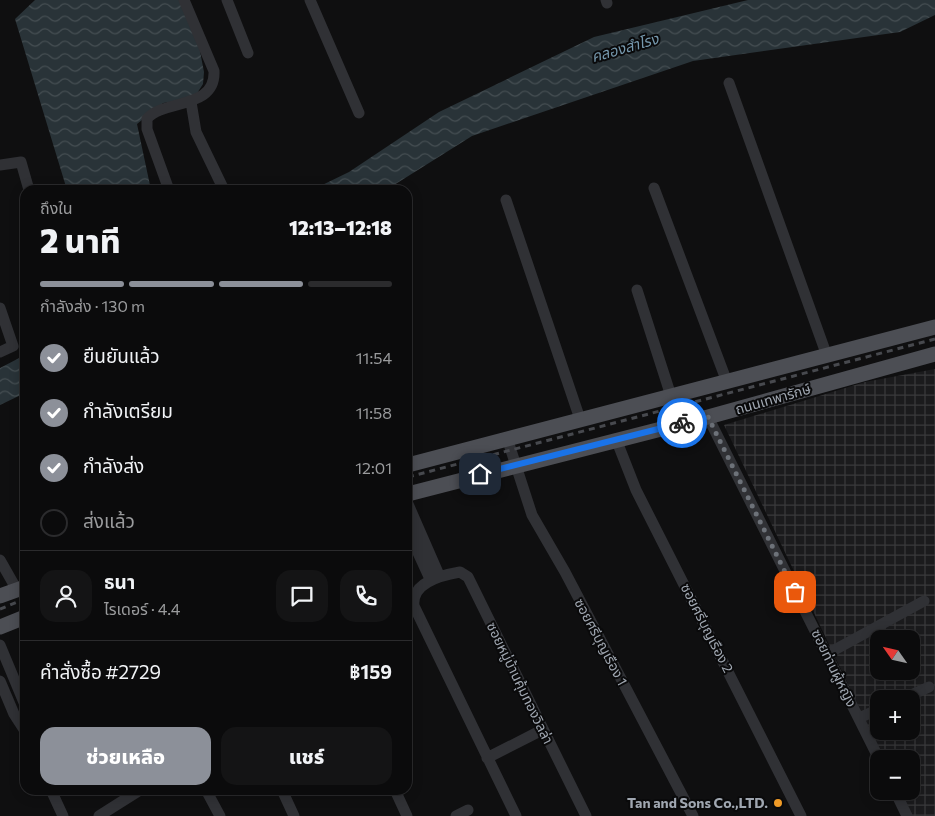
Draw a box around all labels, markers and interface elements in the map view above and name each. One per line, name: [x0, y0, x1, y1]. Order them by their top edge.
water label: คลองสำโรง: [589, 29, 661, 65]
text: ถึงใน: [40, 198, 73, 217]
text: 12:13–12:18: [289, 216, 392, 239]
text: 2 นาที: [40, 220, 121, 260]
text: กำลังส่ง · 130 m: [40, 296, 145, 315]
icon: check: [40, 344, 68, 372]
text: ยืนยันแล้ว: [83, 344, 160, 367]
text: 11:54: [356, 348, 392, 367]
street label: ถนนเทพารักษ์: [733, 380, 813, 417]
courier: [657, 398, 707, 448]
icon: check: [40, 399, 68, 427]
text: กำลังเตรียม: [83, 399, 173, 422]
text: 11:58: [356, 403, 392, 422]
icon: bike: [668, 409, 696, 437]
pin: [459, 453, 501, 495]
icon: check: [40, 454, 68, 482]
text: กำลังส่ง: [83, 454, 144, 477]
text: 12:01: [355, 458, 392, 477]
icon: home: [466, 460, 494, 488]
text: ส่งแล้ว: [83, 509, 135, 532]
button: person: [40, 570, 92, 622]
text: ธนา: [104, 570, 135, 593]
button: chat: [276, 570, 328, 622]
button: phone: [340, 570, 392, 622]
pin: [774, 571, 816, 613]
icon: bag: [781, 578, 809, 606]
street label: ซอยศรีบุญเรือง 2: [677, 580, 737, 676]
street label: ซอยศรีบุญเรือง 1: [571, 595, 631, 689]
text: ไรเดอร์ · 4.4: [104, 599, 180, 618]
street label: ซอยหมู่บ้านคุ้มทองวิลล่า: [483, 619, 557, 747]
street label: ซอยท่านผู้หญิง: [807, 626, 861, 710]
north arrow: [870, 630, 920, 680]
map controls: [870, 630, 920, 800]
text: คำสั่งซื้อ #2729: [40, 660, 161, 683]
text: ฿159: [350, 660, 392, 683]
button: +: [870, 690, 920, 740]
button: ช่วยเหลือ: [40, 727, 211, 785]
button: แชร์: [221, 727, 392, 785]
button: −: [870, 750, 920, 800]
place label: Tan and Sons Co.,LTD.: [627, 794, 768, 811]
marker: Tan and Sons Co.,LTD.: [772, 797, 784, 809]

